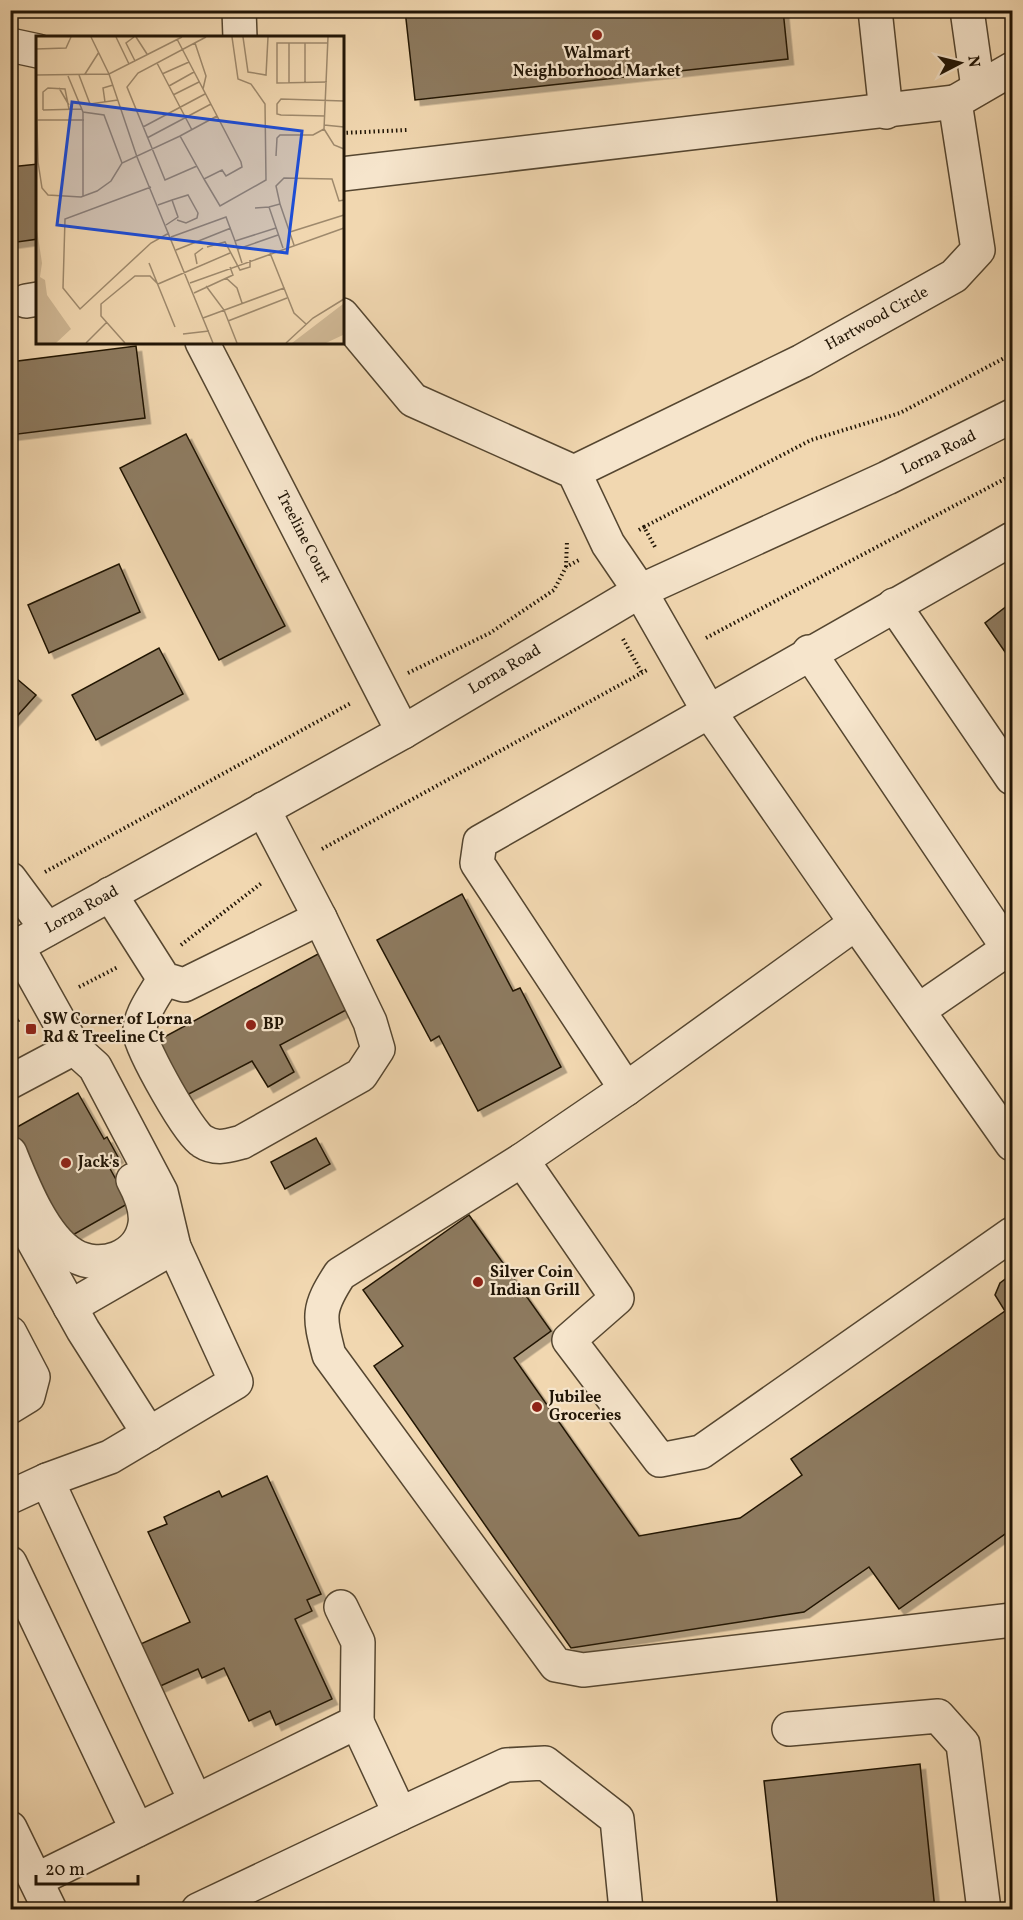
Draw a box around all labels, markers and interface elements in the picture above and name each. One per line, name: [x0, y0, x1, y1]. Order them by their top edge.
marker: Walmart Neighborhood Market: [590, 28, 604, 42]
north arrow: [930, 33, 990, 93]
inset map: [36, 36, 344, 344]
place label: Walmart Neighborhood Market: [513, 43, 681, 83]
text: N: [961, 54, 985, 69]
street label: Hartwood Circle: [821, 282, 933, 356]
street label: Lorna Road: [898, 425, 980, 481]
street label: Treeline Court: [270, 487, 336, 587]
street label: Lorna Road: [465, 640, 545, 700]
street label: Lorna Road: [41, 881, 123, 939]
place label: SW Corner of Lorna Rd & Treeline Ct: [43, 1009, 192, 1049]
place label: BP: [263, 1014, 284, 1036]
marker: BP: [244, 1018, 258, 1032]
marker: SW Corner of Lorna Rd & Treeline Ct: [24, 1022, 38, 1036]
place label: Jack's: [77, 1152, 120, 1174]
marker: Jack's: [59, 1156, 73, 1170]
place label: Silver Coin Indian Grill: [490, 1262, 580, 1302]
marker: Silver Coin Indian Grill: [471, 1275, 485, 1289]
place label: Jubilee Groceries: [548, 1387, 621, 1427]
marker: Jubilee Groceries: [530, 1400, 544, 1414]
scale bar: [36, 1848, 138, 1886]
text: 20 m: [45, 1858, 85, 1883]

